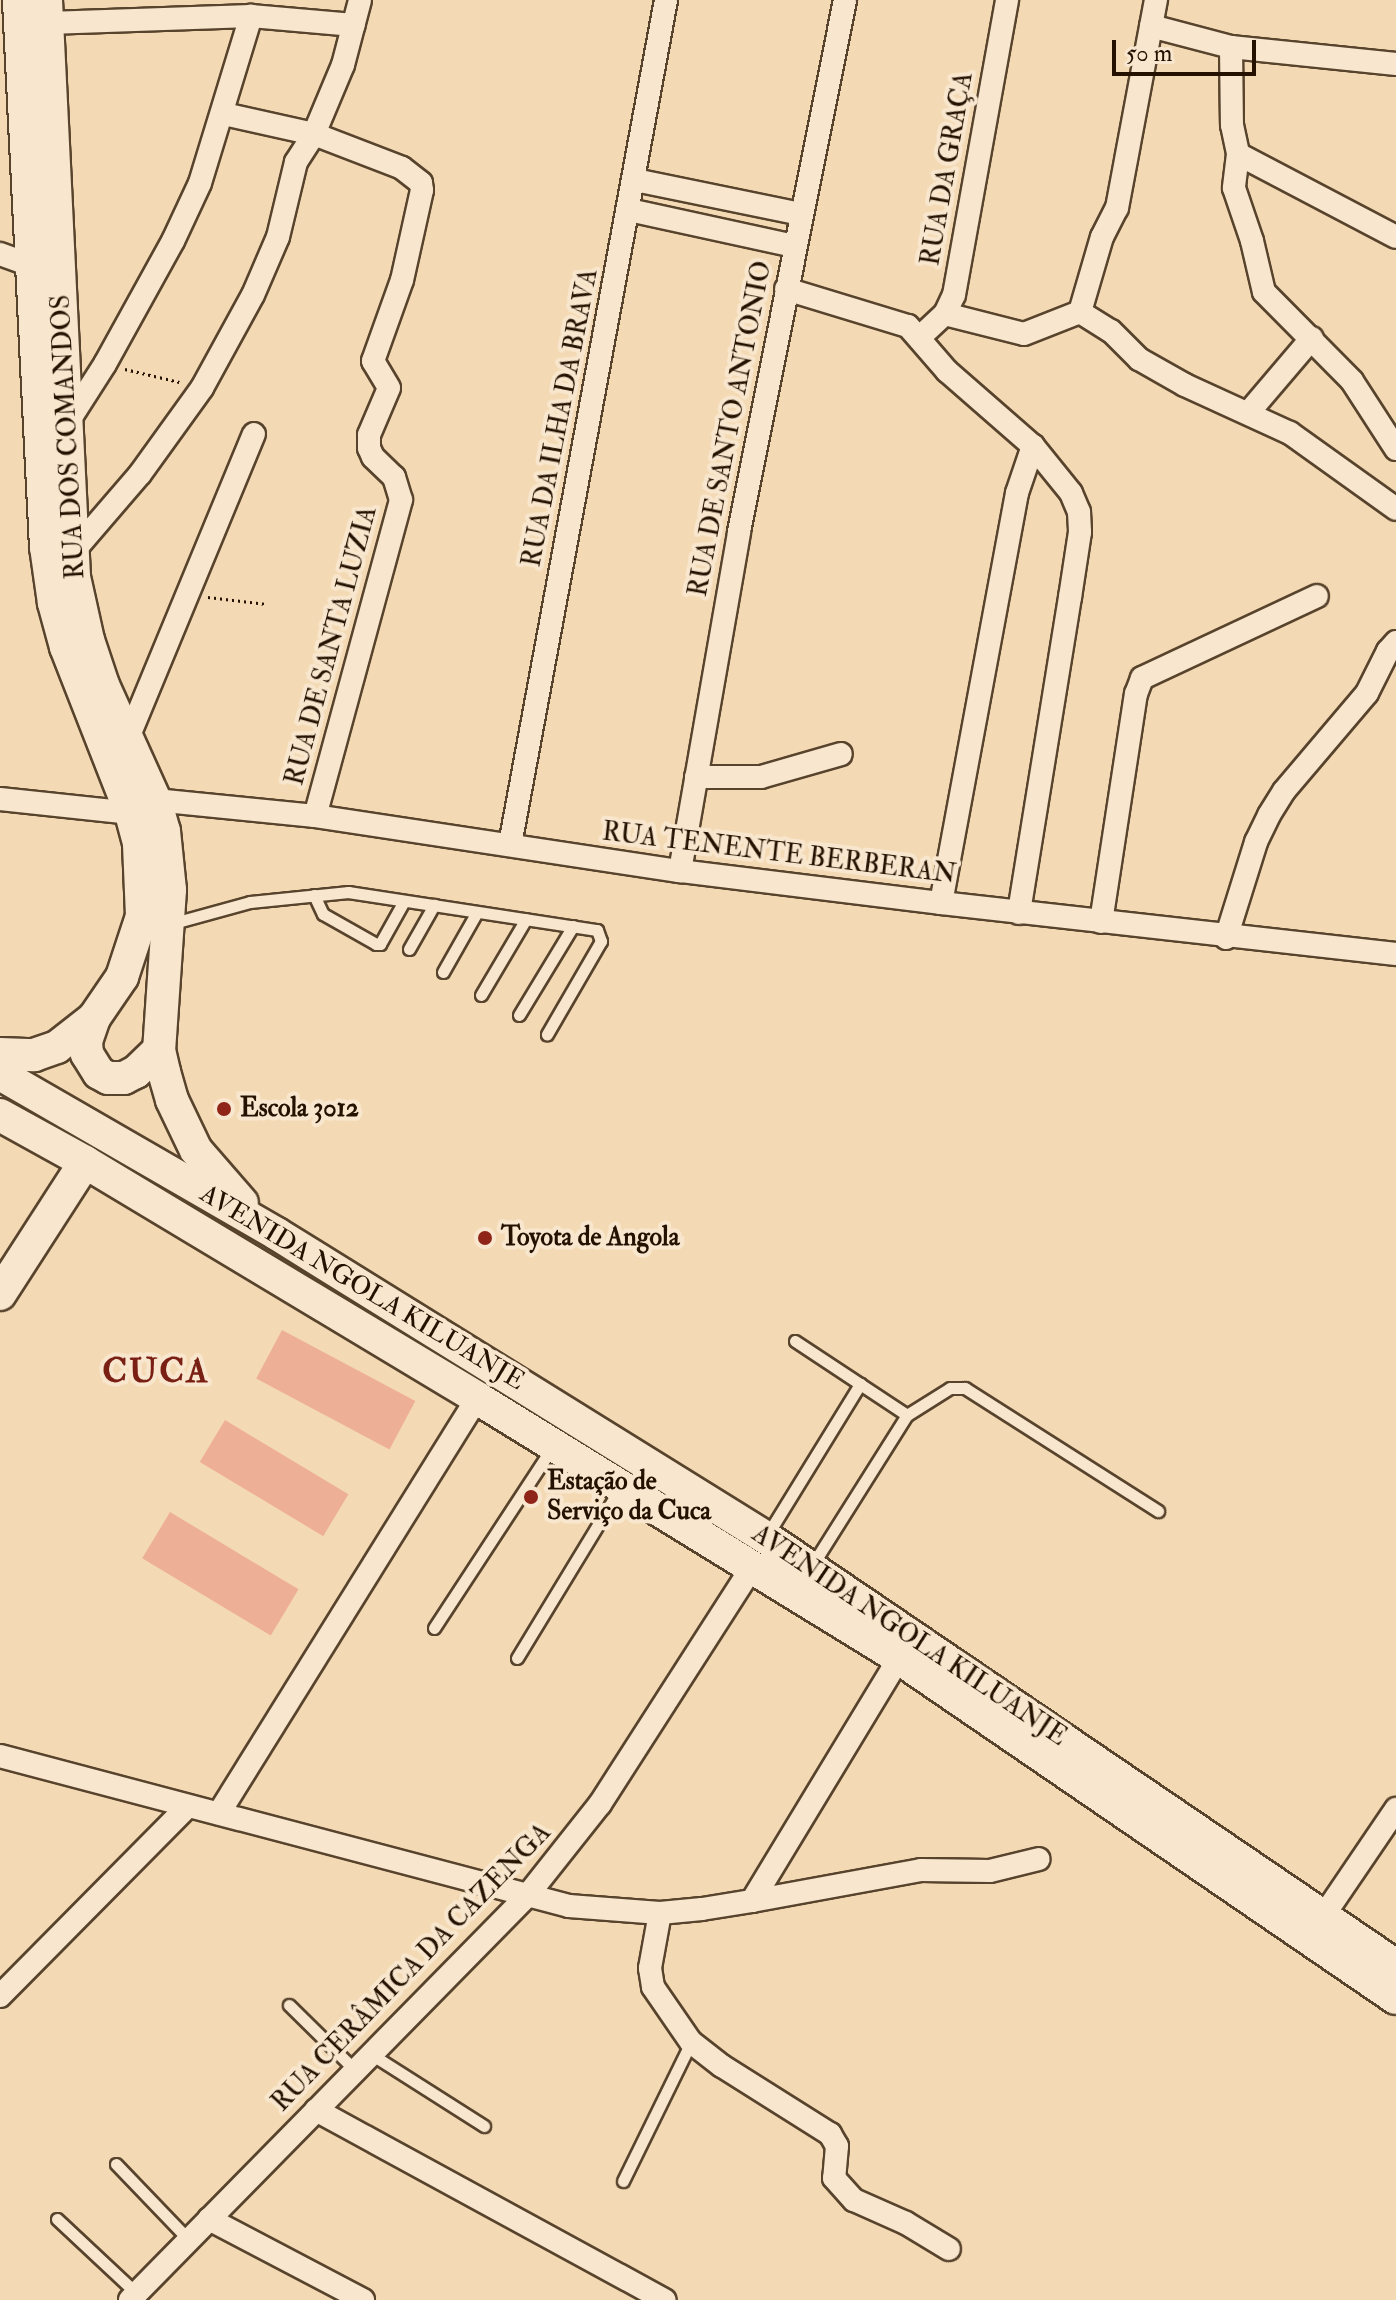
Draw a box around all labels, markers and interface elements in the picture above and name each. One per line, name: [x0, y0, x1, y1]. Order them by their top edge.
scale bar: [1116, 24, 1260, 74]
text: 50 m: [1126, 38, 1172, 69]
street label: RUA DA GRAÇA: [916, 70, 980, 268]
street label: RUA DE SANTO ANTONIO: [683, 259, 779, 599]
street label: RUA DA ILHA DA BRAVA: [517, 266, 605, 570]
street label: RUA DOS COMANDOS: [46, 294, 92, 580]
street label: RUA DE SANTA LUZIA: [280, 503, 384, 789]
street label: RUA TENENTE BERBERAN: [600, 817, 958, 891]
place label: Escola 3012: [240, 1093, 359, 1125]
marker: Escola 3012: [215, 1100, 233, 1118]
street label: AVENIDA NGOLA KILUANJE: [194, 1179, 530, 1397]
place label: Toyota de Angola: [501, 1222, 679, 1254]
marker: Toyota de Angola: [476, 1229, 494, 1247]
district label: CUCA: [102, 1352, 210, 1392]
place label: Estação de Serviço da Cuca: [547, 1466, 711, 1528]
marker: Estação de Serviço da Cuca: [522, 1488, 540, 1506]
street label: AVENIDA NGOLA KILUANJE: [746, 1519, 1072, 1753]
street label: RUA CERÂMICA DA CAZENGA: [266, 1818, 558, 2118]

